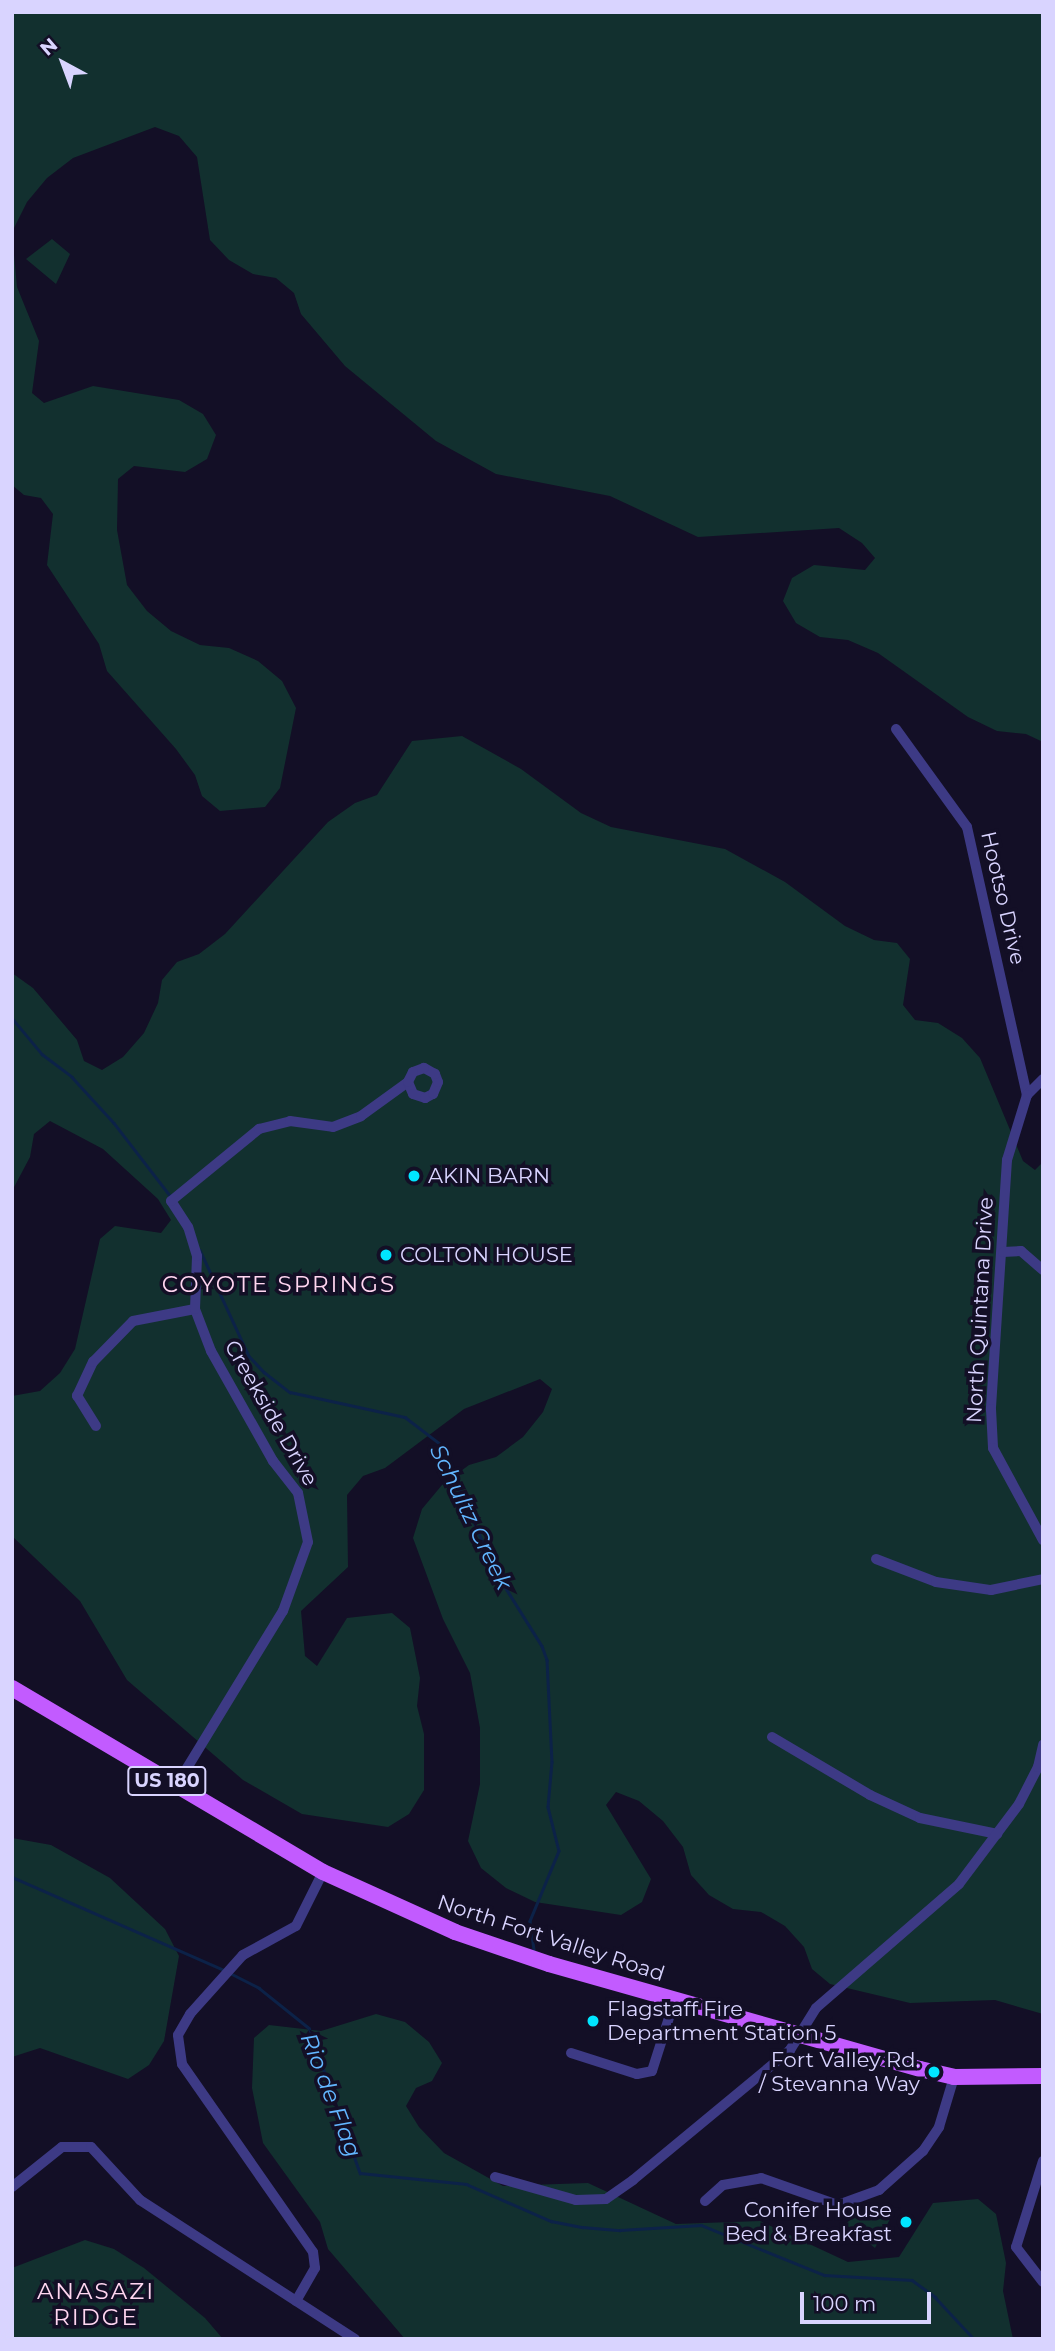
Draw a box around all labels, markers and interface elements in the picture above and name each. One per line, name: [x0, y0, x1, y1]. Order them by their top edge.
north arrow: [28, 28, 98, 98]
text: N: [36, 33, 62, 60]
street label: Hootso Drive: [975, 829, 1031, 967]
place label: AKIN BARN: [428, 1163, 550, 1189]
marker: AKIN BARN: [406, 1168, 422, 1184]
street label: North Quintana Drive: [961, 1196, 999, 1424]
place label: COLTON HOUSE: [400, 1242, 573, 1268]
marker: COLTON HOUSE: [378, 1247, 394, 1263]
district label: COYOTE SPRINGS: [164, 1270, 394, 1298]
street label: Creekside Drive: [219, 1336, 323, 1490]
water label: Schultz Creek: [424, 1440, 518, 1594]
road number: US 180: [127, 1765, 207, 1796]
street label: North Fort Valley Road: [434, 1889, 668, 1987]
place label: Flagstaff Fire Department Station 5: [607, 1996, 836, 2046]
marker: Flagstaff Fire Department Station 5: [585, 2013, 601, 2029]
water label: Rio de Flag: [295, 2029, 367, 2161]
place label: Fort Valley Rd. / Stevanna Way: [759, 2047, 920, 2097]
marker: Fort Valley Rd. / Stevanna Way: [926, 2064, 942, 2080]
place label: Conifer House Bed & Breakfast: [725, 2197, 892, 2247]
marker: Conifer House Bed & Breakfast: [898, 2214, 914, 2230]
district label: ANASAZI RIDGE: [38, 2277, 154, 2331]
scale bar: [803, 2278, 934, 2322]
text: 100 m: [813, 2291, 876, 2316]

